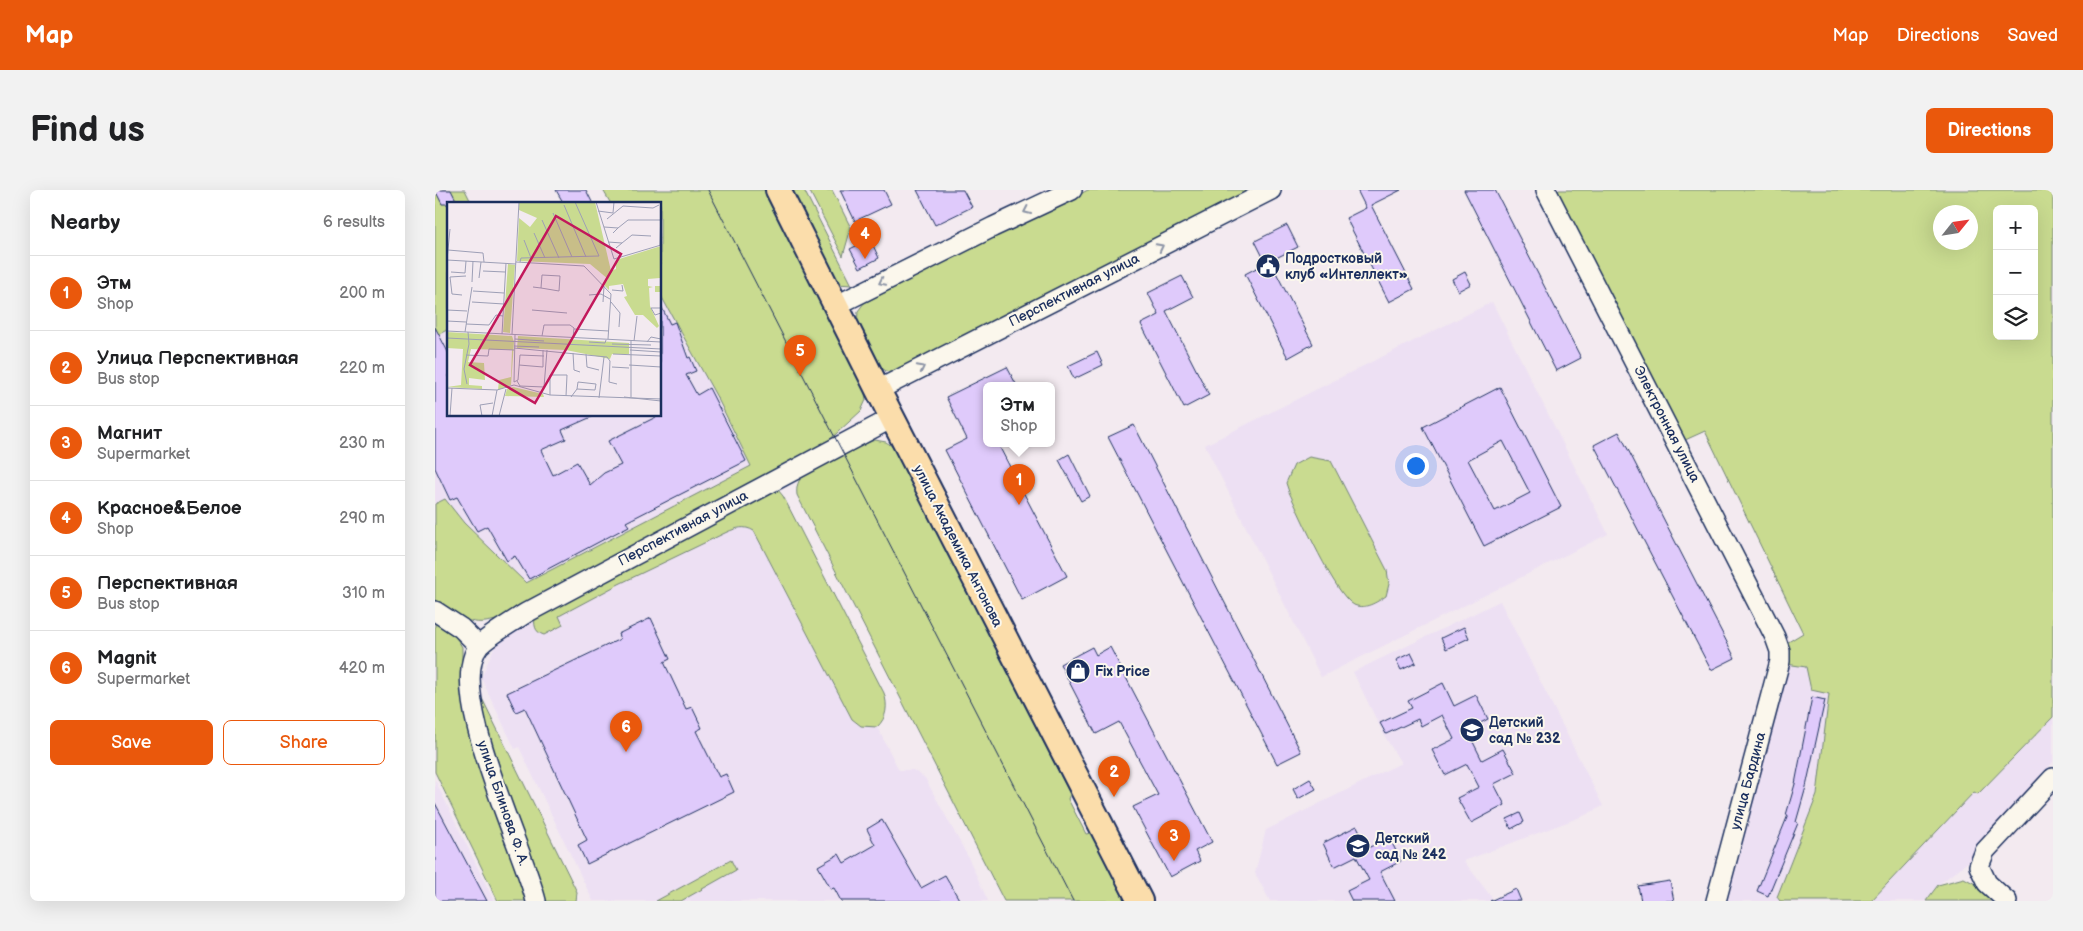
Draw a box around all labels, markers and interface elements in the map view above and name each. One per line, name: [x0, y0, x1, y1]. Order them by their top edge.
text: Map: [25, 21, 73, 50]
text: Map: [1833, 25, 1869, 46]
text: Directions: [1897, 25, 1979, 46]
text: Saved: [2007, 25, 2058, 46]
button: Directions: [1926, 108, 2053, 153]
text: Find us: [30, 109, 145, 152]
inset map: [447, 202, 661, 416]
one-way arrow: [1024, 204, 1033, 214]
north arrow: [1933, 205, 1978, 250]
map controls: [1993, 205, 2038, 340]
button: +: [1993, 205, 2038, 250]
text: Nearby: [50, 210, 120, 235]
text: 6 results: [323, 213, 385, 232]
pin: 4: [849, 218, 881, 259]
one-way arrow: [1154, 243, 1163, 253]
street label: Перспективная улица: [1006, 249, 1143, 330]
place label: Подростковый клуб «Интеллект»: [1285, 250, 1408, 283]
button: −: [1993, 250, 2038, 295]
public building icon: Подростковый клуб «Интеллект»: [1255, 253, 1281, 279]
text: Этм: [97, 272, 131, 295]
one-way arrow: [878, 276, 887, 286]
text: 1: [63, 284, 69, 303]
text: 200 m: [339, 284, 385, 303]
text: Shop: [97, 295, 134, 314]
button: layers: [1993, 295, 2038, 340]
pin: 5: [784, 335, 816, 376]
text: Улица Перспективная: [97, 347, 299, 370]
text: 2: [61, 359, 71, 378]
text: 220 m: [339, 359, 385, 378]
street label: Электронная улица: [1630, 363, 1704, 486]
one-way arrow: [916, 364, 925, 374]
text: Bus stop: [97, 370, 160, 389]
popup: [983, 382, 1055, 447]
text: Этм: [1001, 394, 1035, 417]
text: Shop: [1001, 417, 1037, 436]
text: Магнит: [97, 422, 162, 445]
text: 3: [61, 434, 71, 453]
text: 230 m: [339, 434, 385, 453]
text: Supermarket: [97, 445, 190, 464]
your location: [1403, 453, 1429, 479]
street label: улица Академика Антонова: [910, 462, 1007, 631]
pin: 1: [1003, 464, 1035, 505]
street label: Перспективная улица: [615, 486, 751, 569]
text: Красное&Белое: [97, 497, 242, 520]
text: 4: [61, 509, 71, 528]
text: 290 m: [339, 509, 385, 528]
text: Shop: [97, 520, 134, 539]
text: Перспективная: [97, 572, 238, 595]
text: 5: [61, 584, 71, 603]
text: 310 m: [342, 584, 385, 603]
text: Bus stop: [97, 595, 160, 614]
text: Magnit: [97, 647, 157, 670]
shop icon: Fix Price: [1065, 658, 1091, 684]
text: 6: [61, 659, 71, 678]
text: 420 m: [339, 659, 385, 678]
place label: Fix Price: [1095, 663, 1150, 680]
text: Supermarket: [97, 670, 190, 689]
pin: 6: [610, 711, 642, 752]
place label: Детский сад № 232: [1489, 714, 1561, 747]
school or university icon: Детский сад № 232: [1459, 717, 1485, 743]
button: Save: [50, 720, 213, 765]
button: Share: [223, 720, 385, 765]
street label: улица Бардина: [1727, 730, 1769, 832]
street label: улица Блинова Ф. А.: [474, 738, 532, 868]
pin: 2: [1098, 756, 1130, 797]
pin: 3: [1158, 820, 1190, 861]
place label: Детский сад № 242: [1375, 830, 1447, 863]
school or university icon: Детский сад № 242: [1345, 833, 1371, 859]

